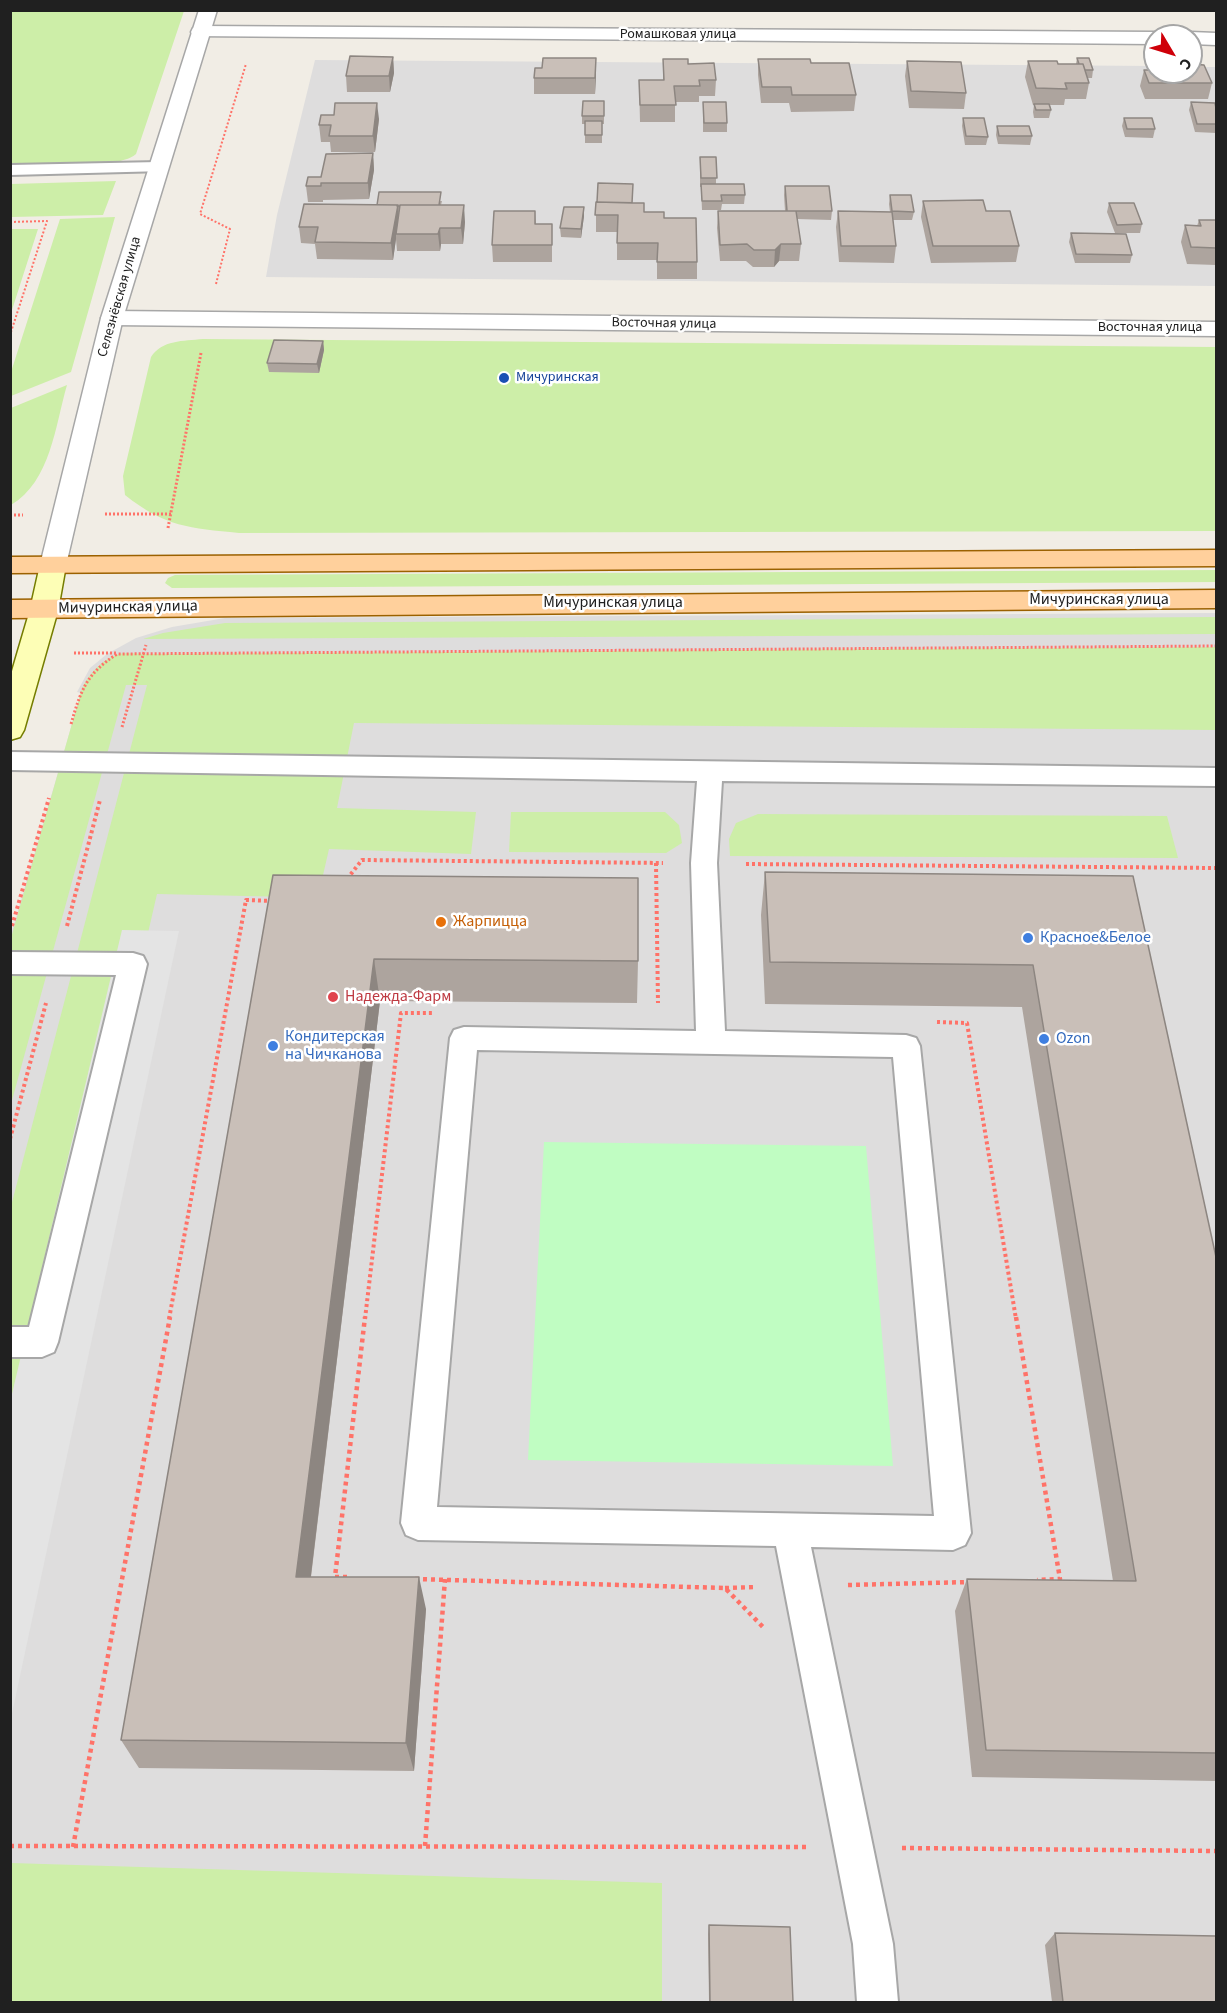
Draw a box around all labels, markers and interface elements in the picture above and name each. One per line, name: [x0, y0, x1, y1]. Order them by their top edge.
north arrow: [1143, 24, 1203, 84]
street label: Ромашковая улица: [620, 27, 736, 43]
text: С: [1174, 53, 1197, 74]
street label: Селезнёвская улица: [95, 235, 145, 359]
street label: Восточная улица: [612, 315, 716, 333]
street label: Восточная улица: [1098, 320, 1202, 336]
place label: Мичуринская: [516, 370, 599, 386]
marker: Мичуринская: [497, 371, 511, 385]
street label: Мичуринская улица: [1029, 590, 1169, 610]
street label: Мичуринская улица: [543, 593, 683, 613]
street label: Мичуринская улица: [58, 597, 198, 619]
place label: Жарпицца: [453, 912, 527, 932]
marker: Жарпицца: [434, 915, 448, 929]
place label: Красное&Белое: [1040, 928, 1151, 948]
marker: Красное&Белое: [1021, 931, 1035, 945]
place label: Надежда-Фарм: [345, 987, 451, 1007]
marker: Надежда-Фарм: [326, 990, 340, 1004]
place label: Кондитерская на Чичканова: [285, 1027, 385, 1065]
place label: Ozon: [1056, 1029, 1091, 1049]
marker: Ozon: [1037, 1032, 1051, 1046]
marker: Кондитерская на Чичканова: [266, 1039, 280, 1053]

